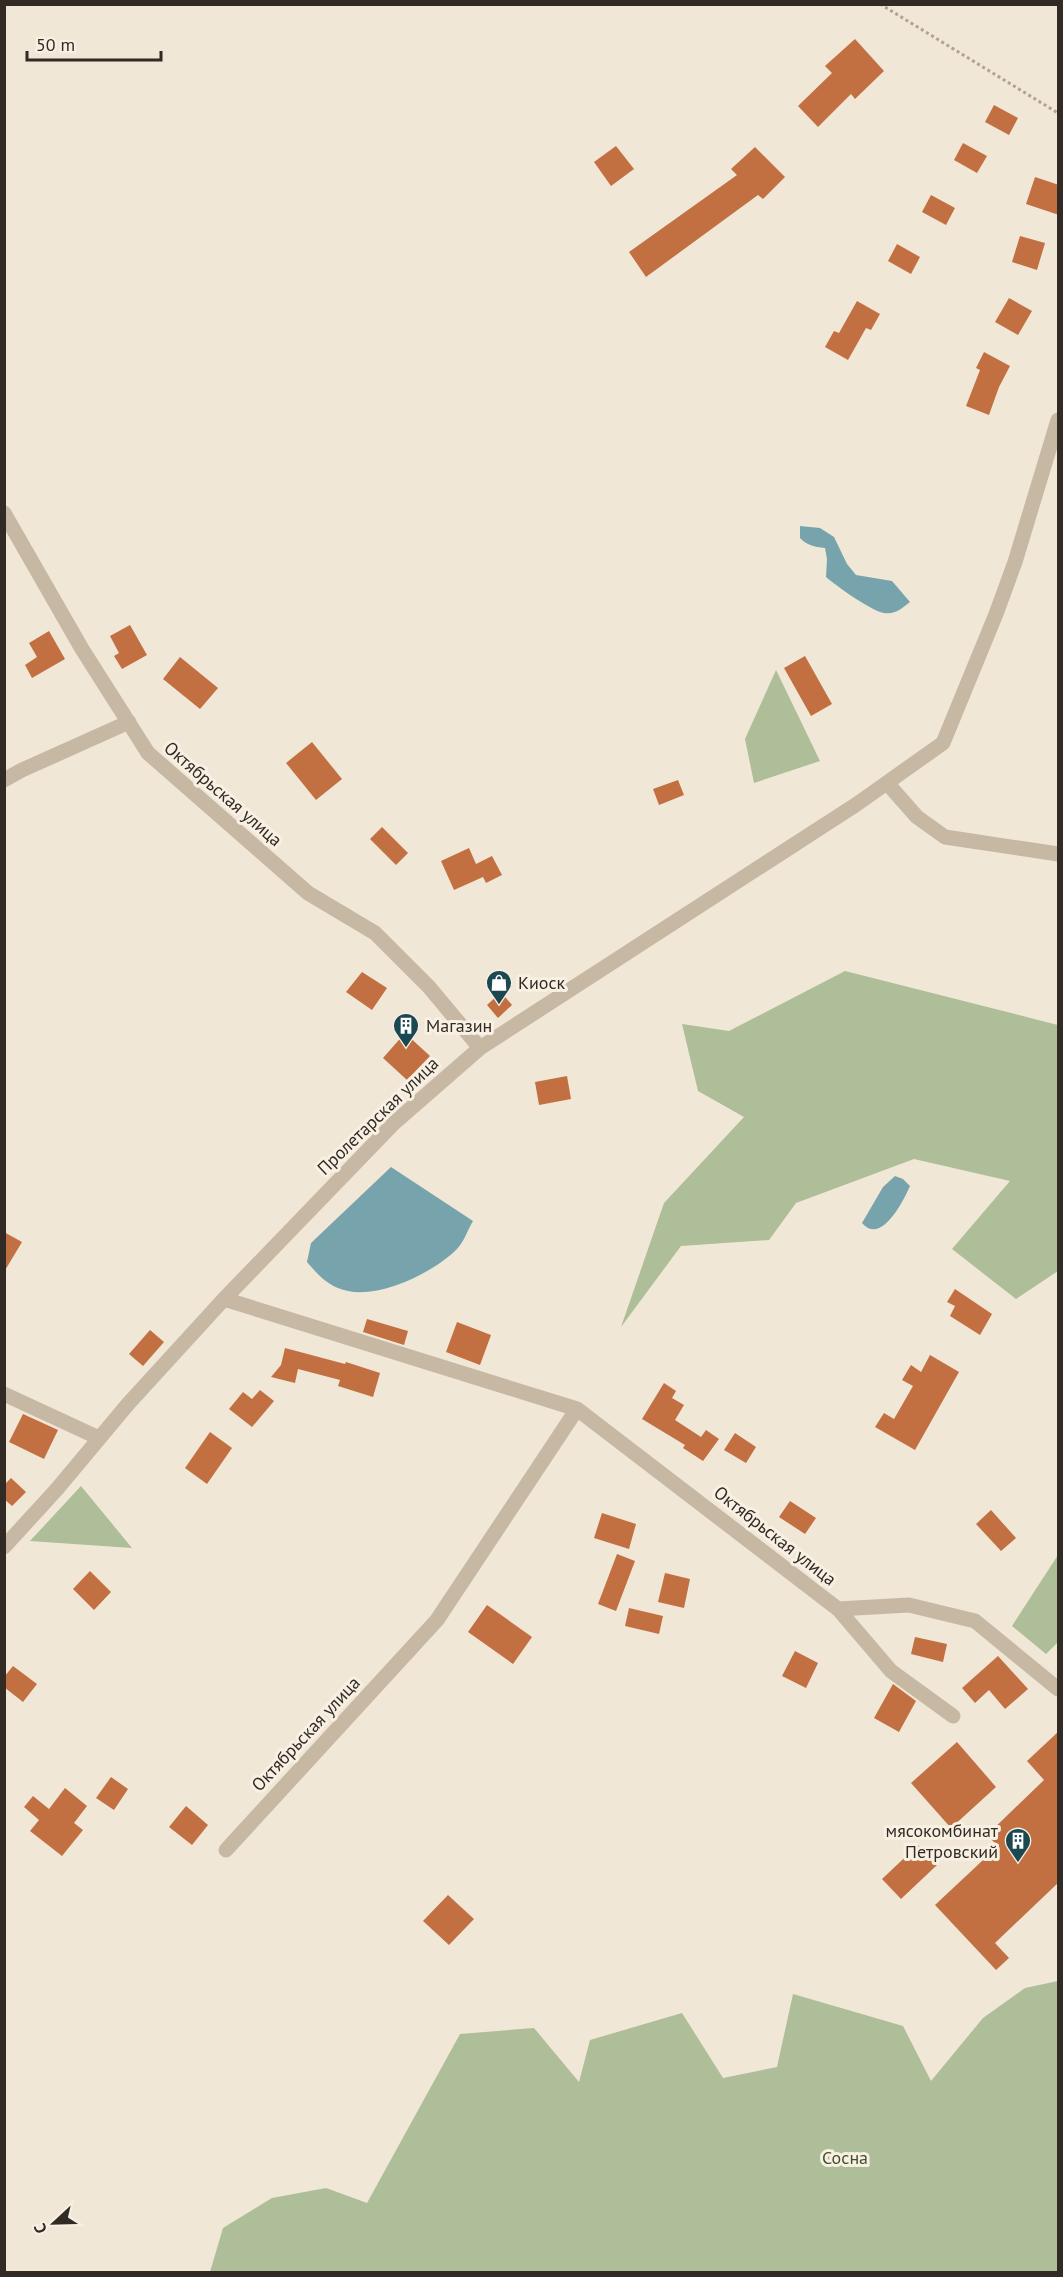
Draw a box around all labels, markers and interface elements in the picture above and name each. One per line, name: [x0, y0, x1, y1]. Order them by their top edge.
scale bar: [27, 24, 160, 62]
text: 50 m: [36, 33, 75, 56]
street label: Октябрьская улица: [160, 736, 287, 851]
shop icon: Киоск: [484, 968, 514, 1006]
place label: Киоск: [518, 971, 566, 994]
building icon: Магазин: [391, 1011, 421, 1049]
place label: Магазин: [426, 1014, 492, 1037]
street label: Пролетарская улица: [312, 1052, 443, 1179]
street label: Октябрьская улица: [710, 1481, 841, 1591]
street label: Октябрьская улица: [246, 1671, 365, 1796]
place label: мясокомбинат Петровский: [886, 1819, 999, 1863]
building icon: мясокомбинат Петровский: [1003, 1826, 1033, 1864]
park label: Сосна: [822, 2146, 868, 2169]
north arrow: [24, 2193, 84, 2253]
text: С: [29, 2221, 51, 2237]

